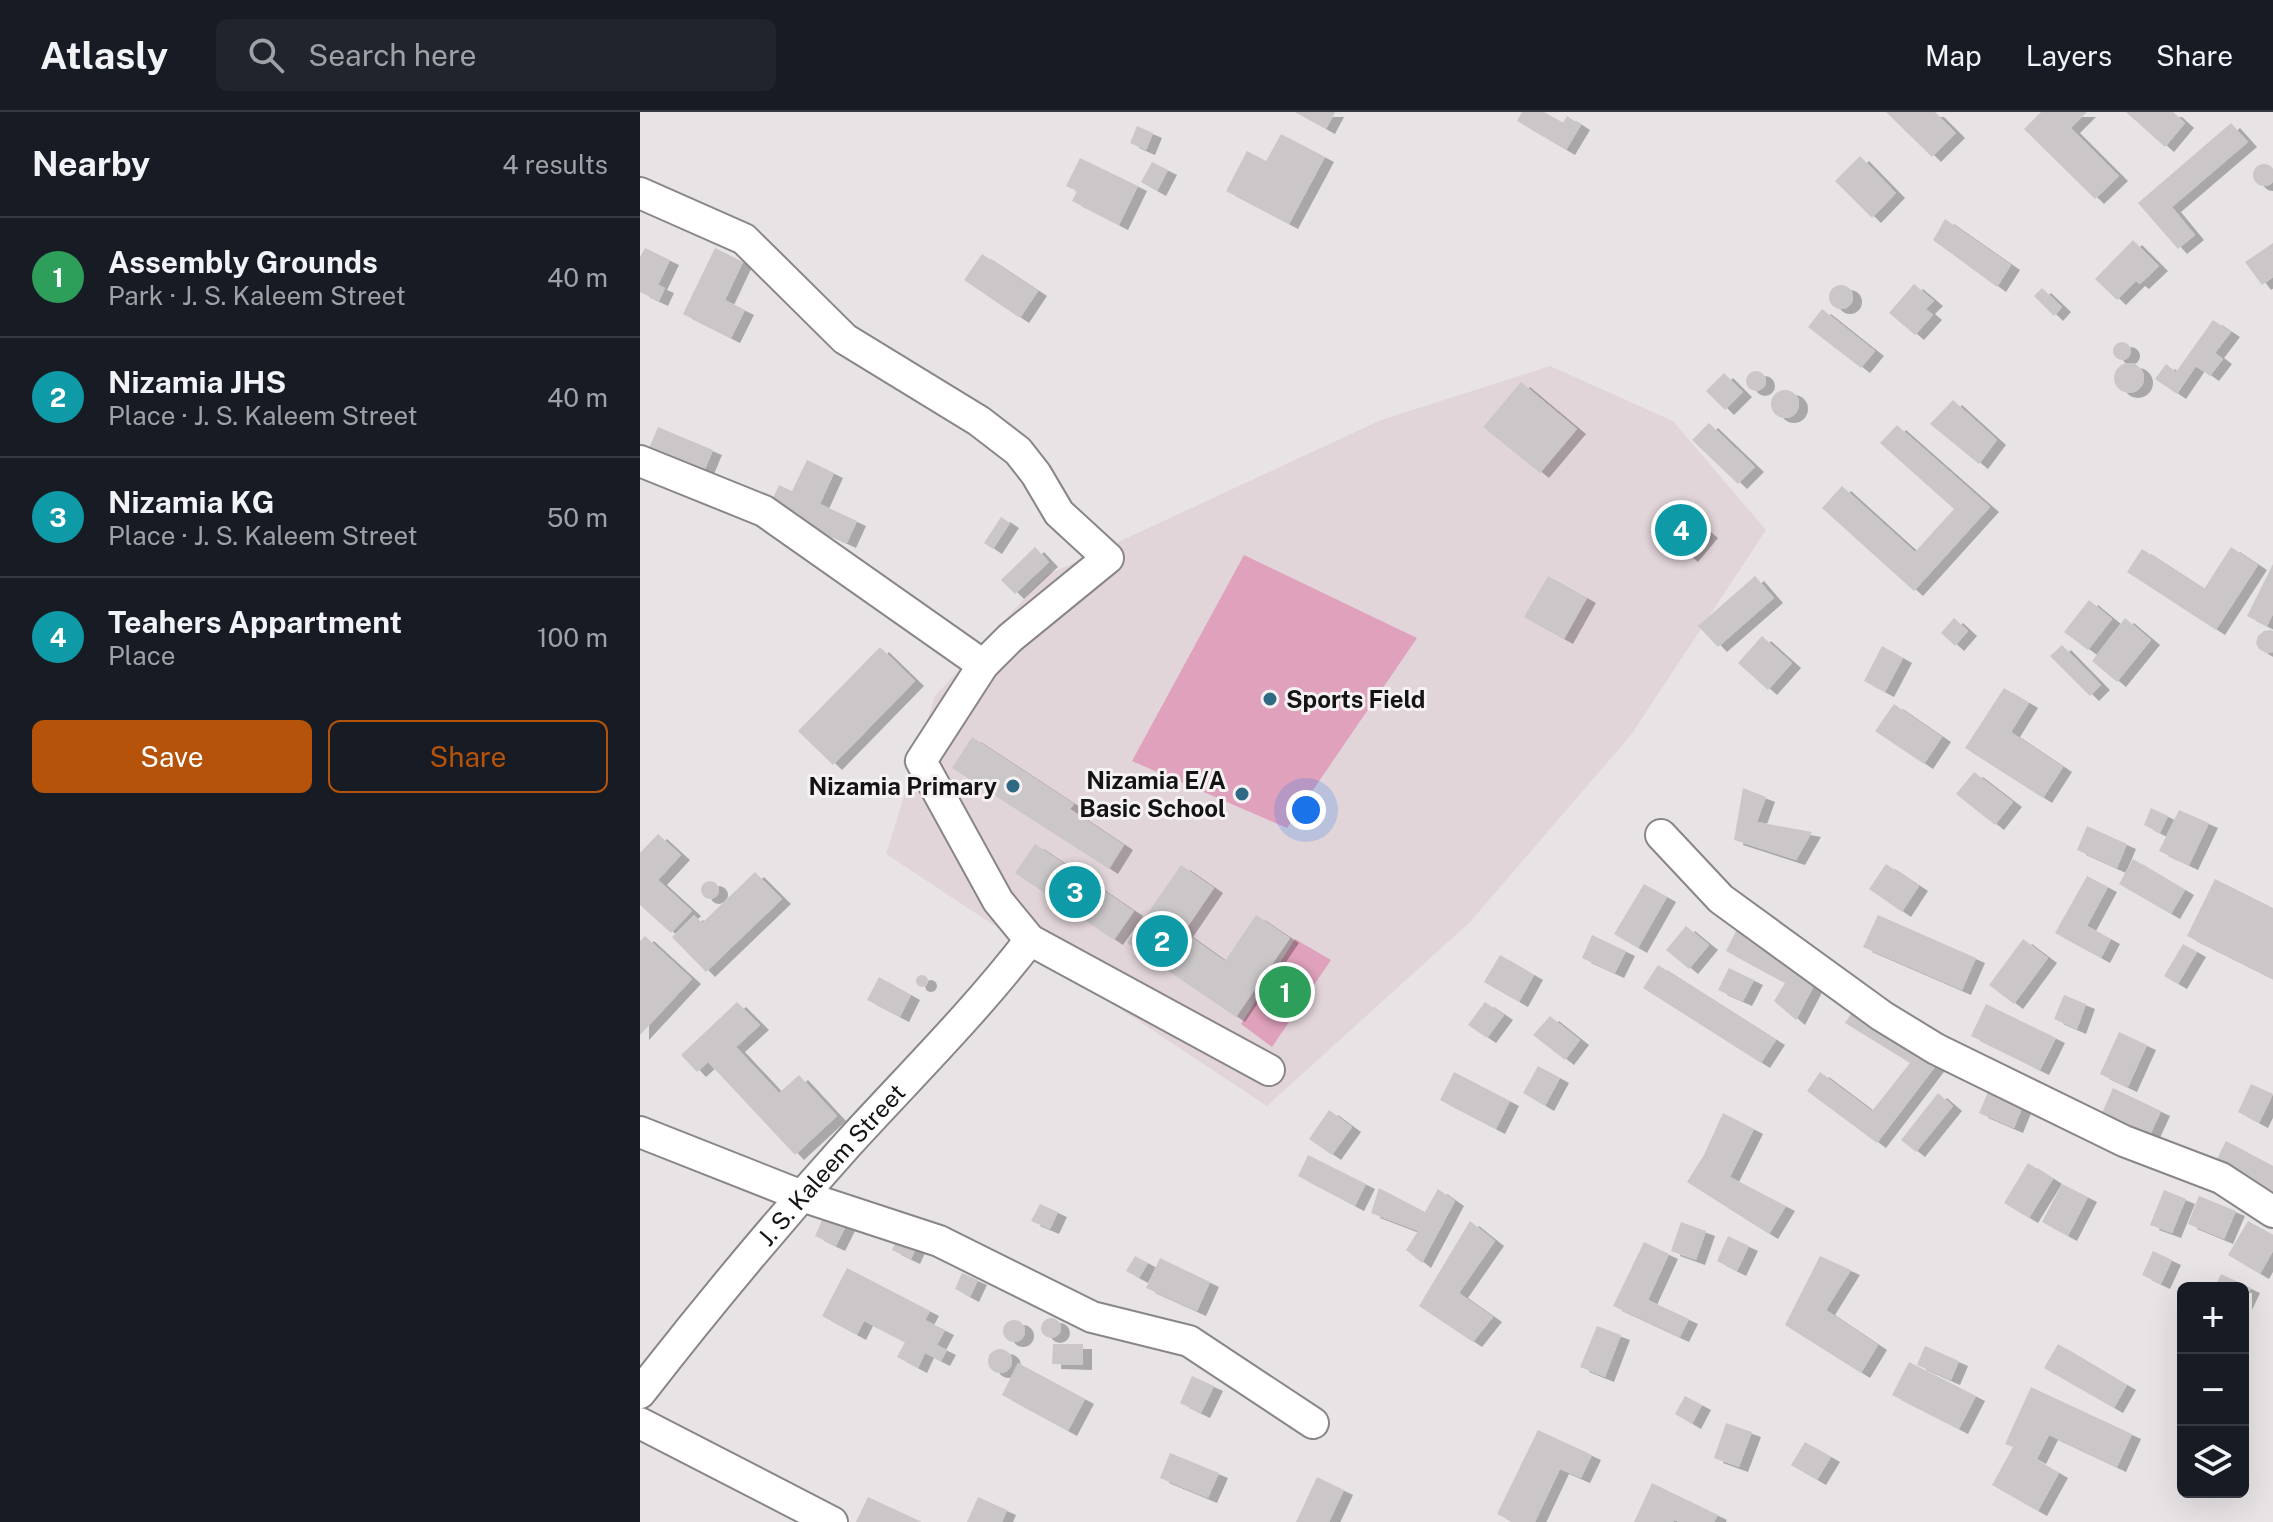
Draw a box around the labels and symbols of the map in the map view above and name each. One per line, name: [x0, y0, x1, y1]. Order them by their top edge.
pin: 4: [1655, 500, 1707, 560]
place label: Sports Field: [1286, 685, 1425, 713]
marker: Sports Field: [1261, 690, 1279, 708]
place label: Nizamia E/A Basic School: [1079, 766, 1226, 822]
place label: Nizamia Primary: [808, 772, 997, 800]
marker: Nizamia Primary: [1004, 777, 1022, 795]
marker: Nizamia E/A Basic School: [1233, 785, 1251, 803]
your location: [1286, 790, 1326, 830]
pin: 3: [1049, 862, 1101, 922]
pin: 2: [1136, 911, 1188, 971]
pin: 1: [1259, 962, 1311, 1022]
street label: J. S. Kaleem Street: [752, 1078, 911, 1251]

